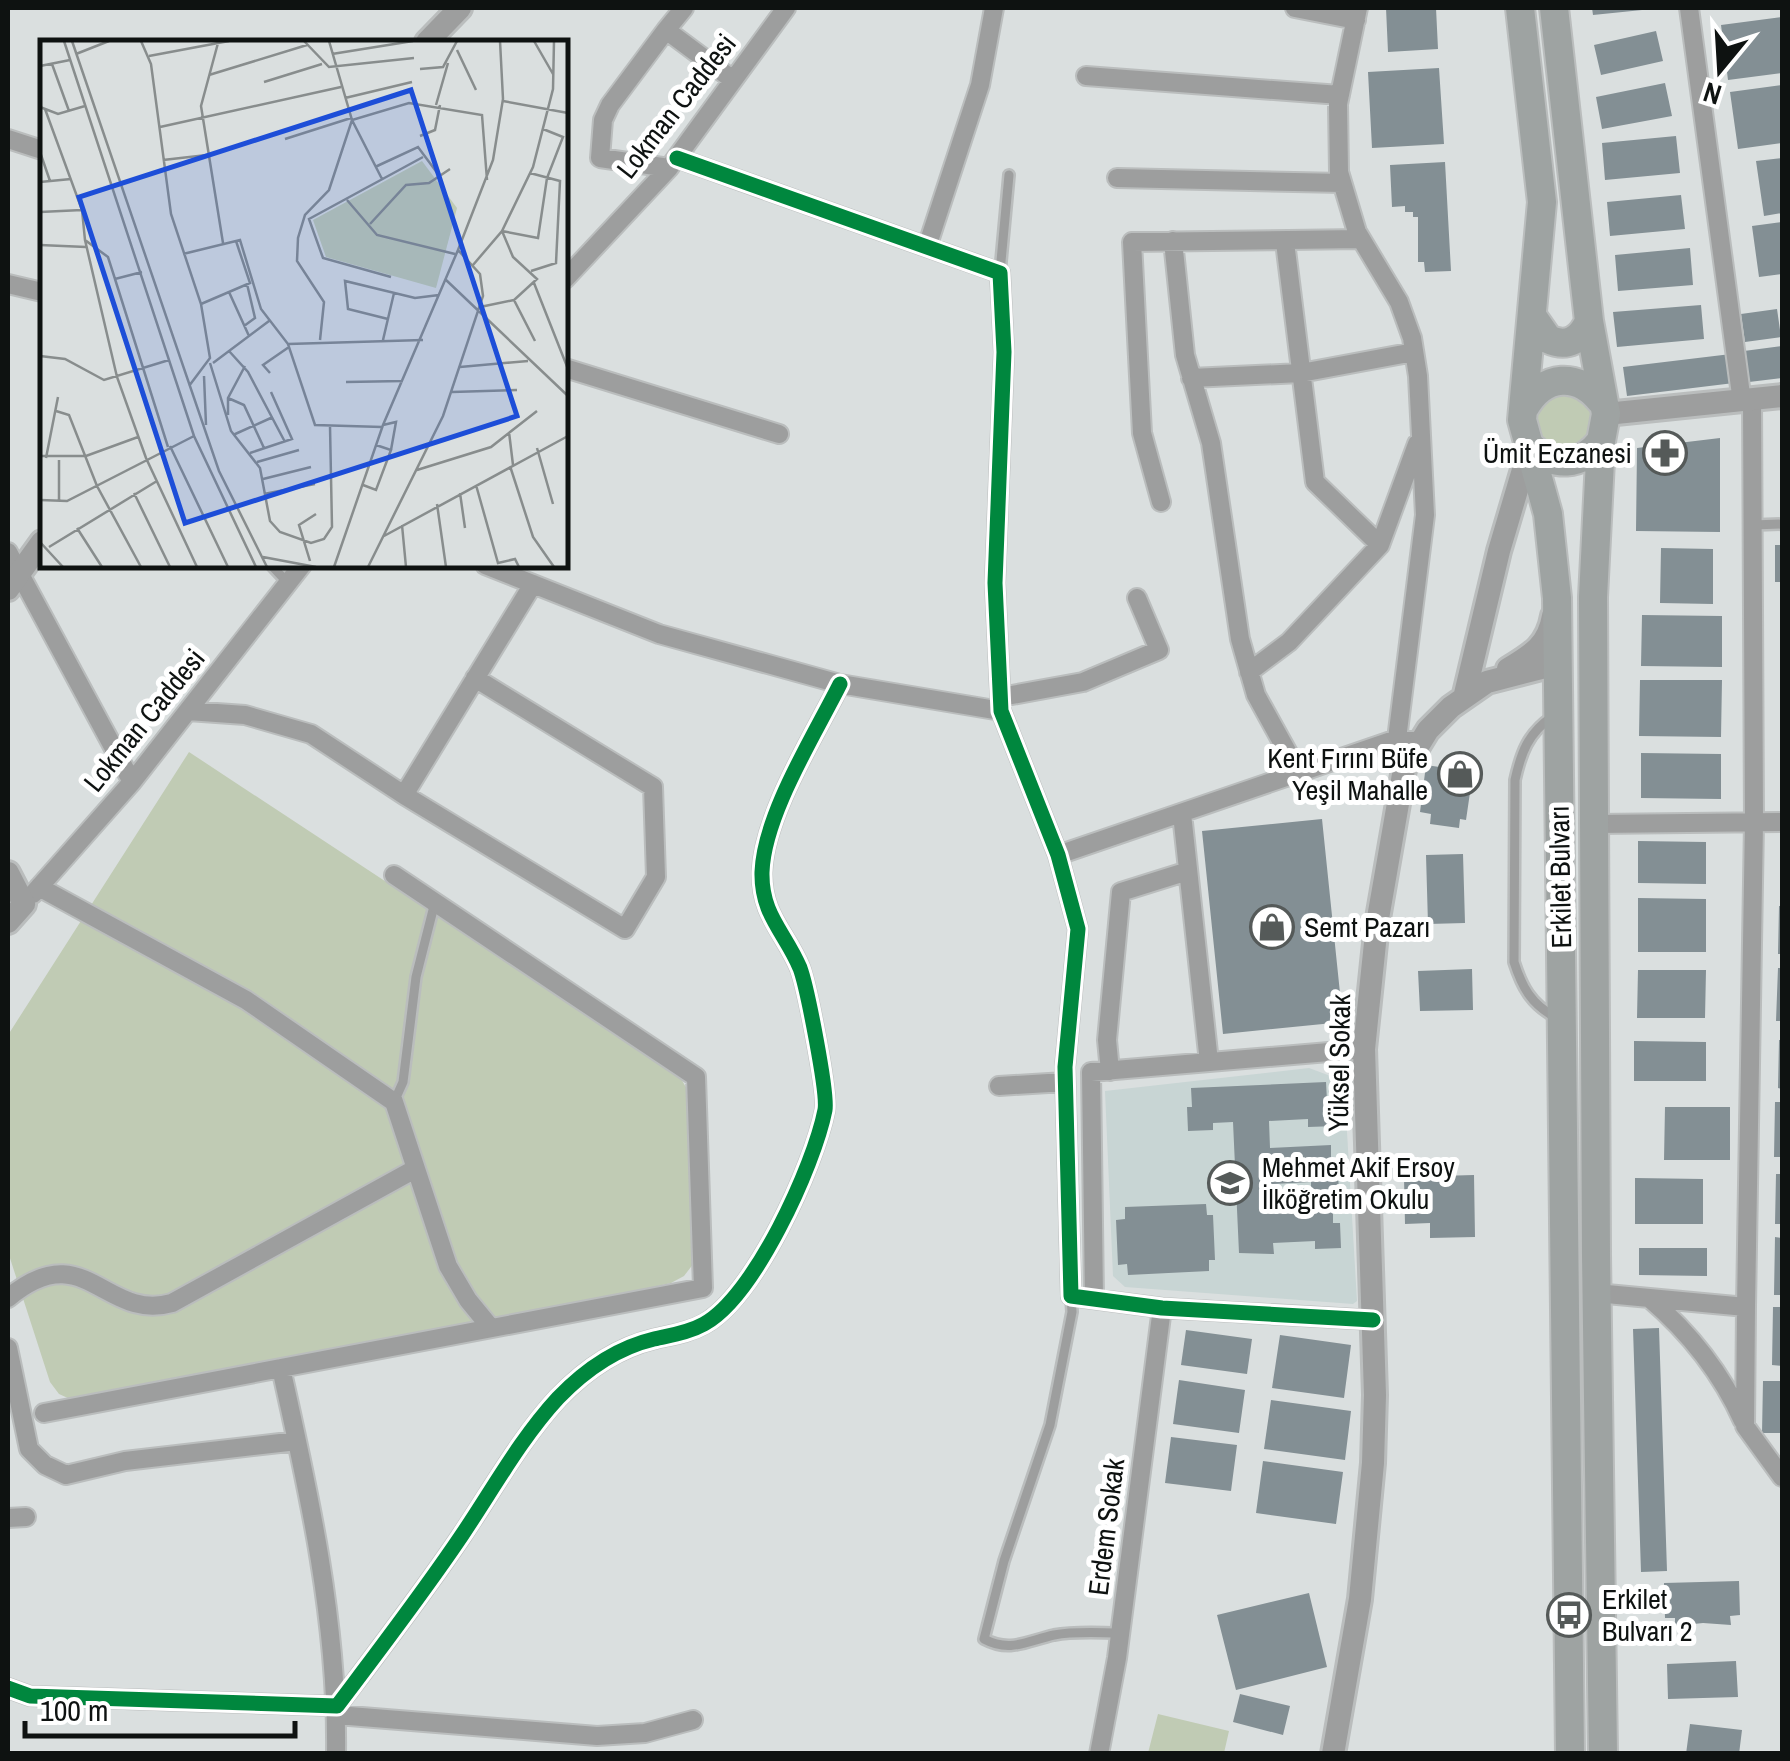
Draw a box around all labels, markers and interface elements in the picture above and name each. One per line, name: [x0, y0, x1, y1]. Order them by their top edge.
north arrow: [1670, 20, 1770, 120]
street label: Lokman Caddesi: [608, 26, 744, 186]
inset map: [40, 40, 568, 568]
text: N: [1699, 73, 1726, 114]
pharmacy icon: Ümit Eczanesi: [1642, 430, 1688, 476]
place label: Ümit Eczanesi: [1483, 434, 1632, 472]
street label: Lokman Caddesi: [75, 641, 213, 799]
place label: Kent Fırını Büfe Yeşil Mahalle: [1267, 739, 1428, 809]
shop icon: Kent Fırını Büfe Yeşil Mahalle: [1437, 751, 1483, 797]
street label: Erkilet Bulvarı: [1540, 805, 1580, 949]
shop icon: Semt Pazarı: [1249, 904, 1295, 950]
place label: Semt Pazarı: [1304, 908, 1430, 946]
street label: Yüksel Sokak: [1319, 993, 1359, 1132]
place label: Mehmet Akif Ersoy İlköğretim Okulu: [1262, 1148, 1455, 1218]
school or university icon: Mehmet Akif Ersoy İlköğretim Okulu: [1207, 1160, 1253, 1206]
street label: Erdem Sokak: [1079, 1456, 1133, 1598]
place label: Erkilet Bulvarı 2: [1602, 1580, 1693, 1650]
bus stop icon: Erkilet Bulvarı 2: [1546, 1592, 1592, 1638]
scale bar: [25, 1676, 295, 1738]
text: 100 m: [40, 1690, 108, 1730]

